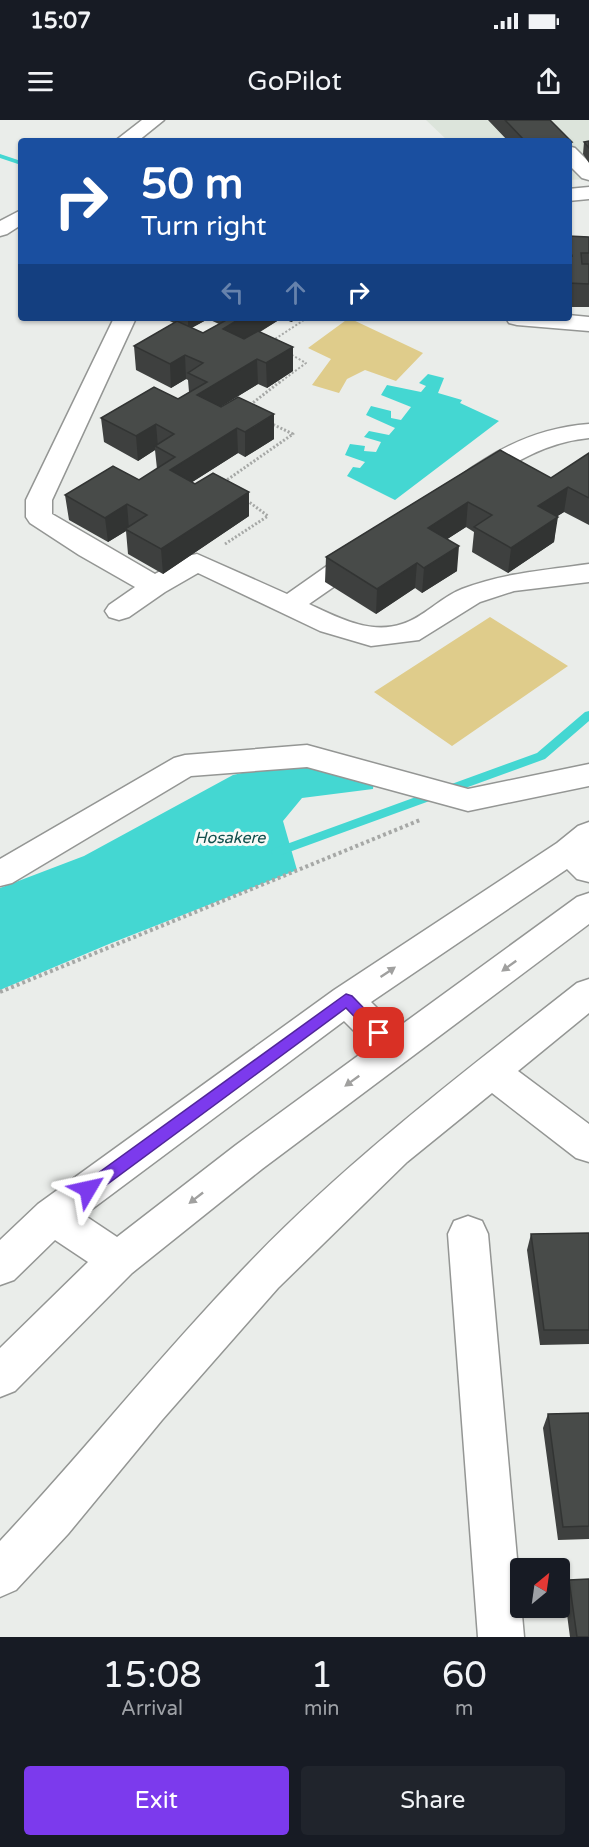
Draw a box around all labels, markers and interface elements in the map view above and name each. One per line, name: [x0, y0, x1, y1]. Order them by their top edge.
text: 15:07: [30, 8, 91, 34]
icon: menu: [24, 65, 57, 98]
text: GoPilot: [247, 65, 342, 98]
icon: share: [532, 65, 565, 98]
text: 50 m: [141, 159, 243, 210]
icon: right: [42, 162, 120, 240]
text: Turn right: [141, 210, 267, 243]
icon: left: [216, 276, 249, 309]
icon: ahead: [279, 276, 312, 309]
icon: right: [342, 276, 375, 309]
water label: Hosakere: [195, 828, 266, 848]
one-way arrow: [502, 959, 517, 971]
one-way arrow: [380, 967, 397, 978]
pin: [353, 1007, 404, 1058]
icon: arrive: [362, 1016, 395, 1049]
one-way arrow: [345, 1075, 360, 1087]
position arrow: [56, 1157, 120, 1221]
one-way arrow: [189, 1192, 204, 1204]
north arrow: [510, 1558, 570, 1618]
map controls: [510, 1558, 570, 1618]
text: 15:08: [102, 1654, 202, 1697]
text: 1: [310, 1654, 333, 1697]
text: 60: [442, 1654, 487, 1697]
text: Arrival: [121, 1697, 183, 1721]
text: min: [304, 1697, 340, 1721]
text: m: [455, 1697, 473, 1721]
button: Exit: [24, 1766, 289, 1835]
button: Share: [301, 1766, 565, 1835]

